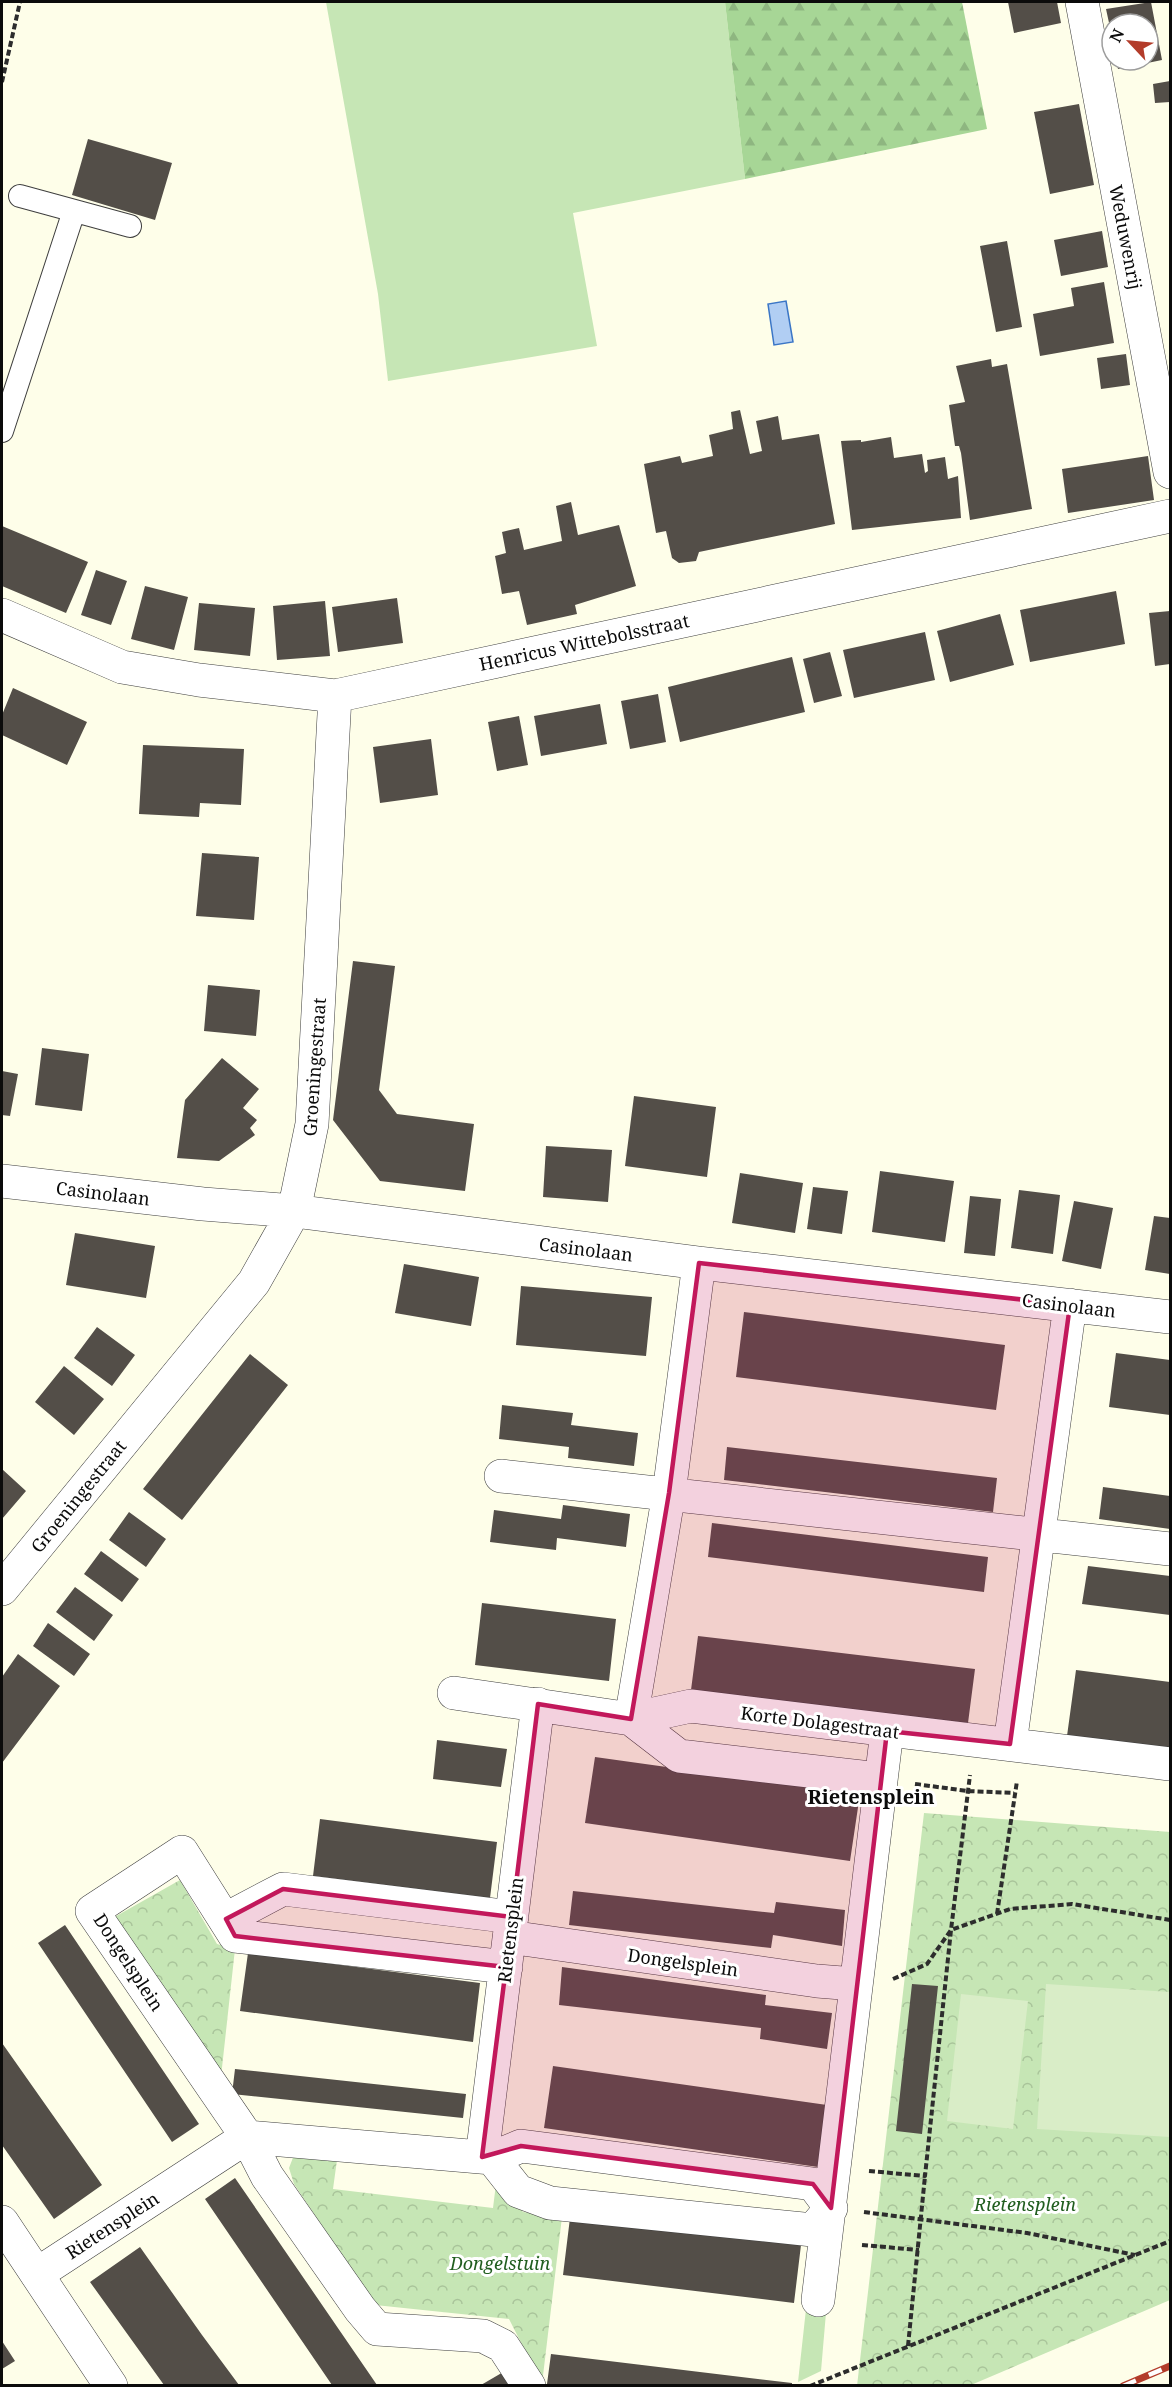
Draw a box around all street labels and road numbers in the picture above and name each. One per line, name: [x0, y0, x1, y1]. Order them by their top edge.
street label: Weduwenrij: [1104, 183, 1148, 291]
street label: Henricus Wittebolsstraat: [477, 608, 691, 676]
street label: Groeningestraat: [297, 997, 331, 1137]
street label: Casinolaan: [55, 1175, 152, 1211]
street label: Casinolaan: [538, 1231, 635, 1267]
street label: Casinolaan: [1021, 1287, 1118, 1323]
street label: Groeningestraat: [25, 1435, 131, 1557]
street label: Korte Dolagestraat: [739, 1700, 901, 1744]
street label: Rietensplein: [492, 1875, 528, 1984]
street label: Dongelsplein: [89, 1909, 170, 2016]
street label: Dongelsplein: [626, 1942, 740, 1982]
street label: Rietensplein: [61, 2186, 164, 2264]

